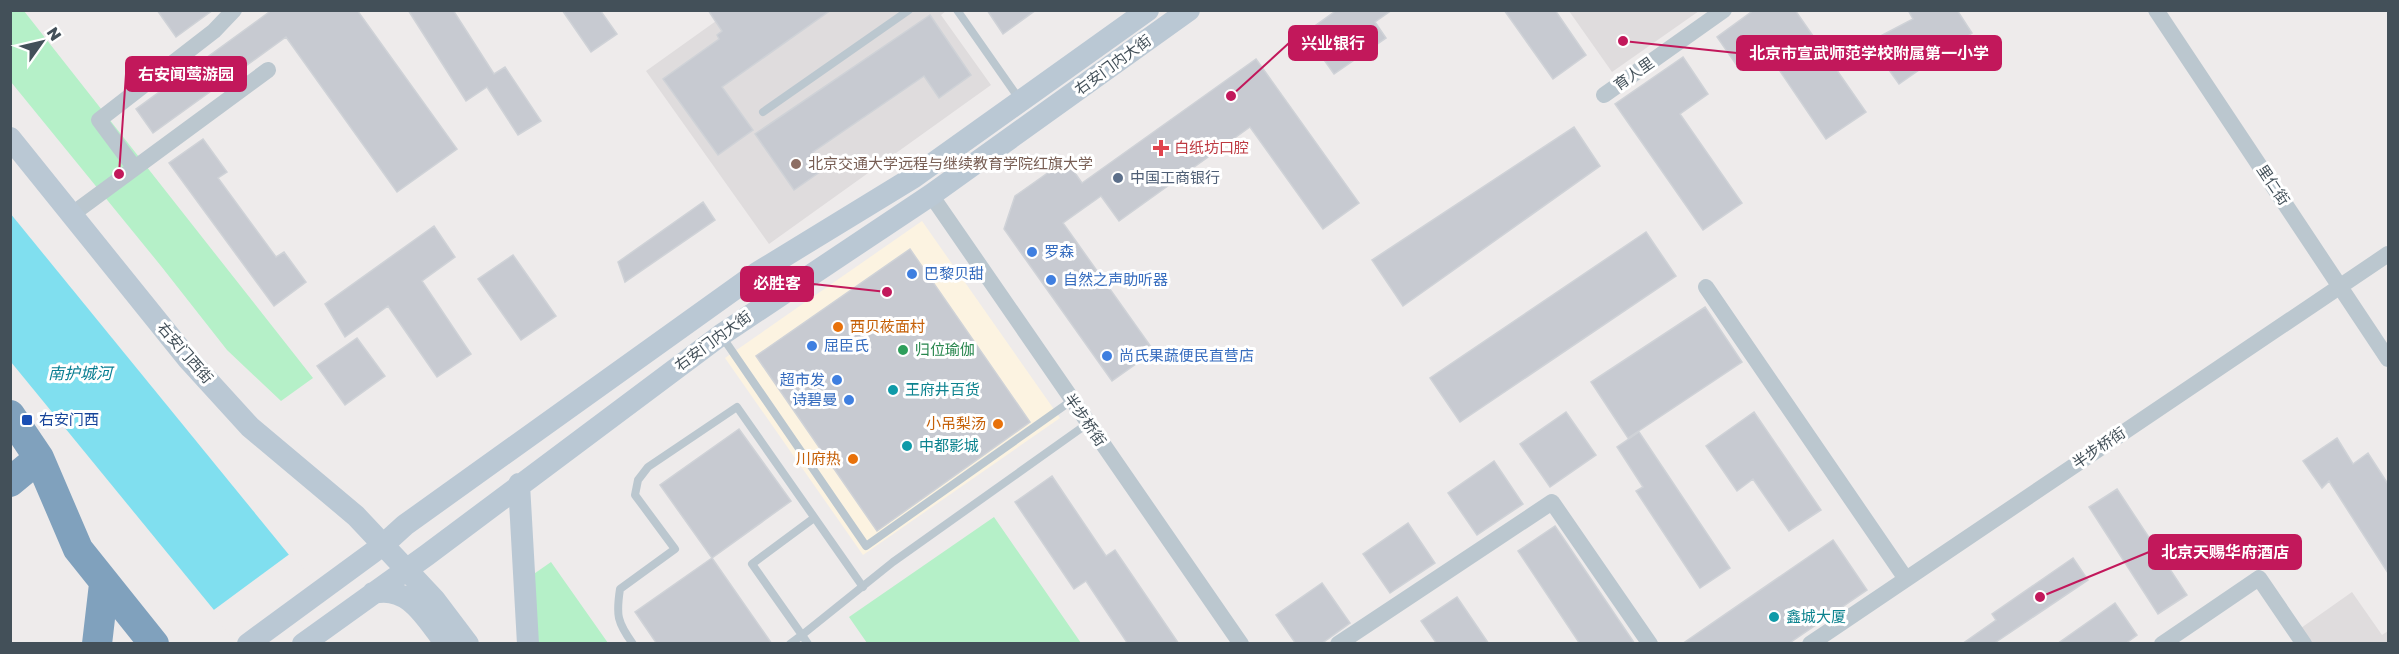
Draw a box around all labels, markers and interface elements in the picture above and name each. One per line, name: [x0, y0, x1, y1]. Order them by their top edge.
north arrow: [12, 12, 72, 72]
text: N: [43, 23, 66, 44]
callout: 兴业银行: [1289, 26, 1377, 60]
street label: 右安门内大街: [1071, 30, 1154, 98]
text: 兴业银行: [1301, 33, 1365, 53]
callout: 北京市宣武师范学校附属第一小学: [1737, 36, 2001, 70]
text: 北京市宣武师范学校附属第一小学: [1749, 43, 1989, 63]
street label: 育人里: [1610, 53, 1657, 93]
callout: 右安闻莺游园: [126, 57, 246, 91]
text: 右安闻莺游园: [138, 64, 234, 84]
place label: 白纸坊口腔: [1174, 138, 1249, 156]
marker: 白纸坊口腔: [1152, 139, 1170, 157]
place label: 北京交通大学远程与继续教育学院红旗大学: [808, 154, 1093, 172]
marker: 北京交通大学远程与继续教育学院红旗大学: [789, 157, 803, 171]
street label: 里仁街: [2254, 161, 2294, 208]
place label: 中国工商银行: [1130, 168, 1220, 186]
marker: 中国工商银行: [1111, 171, 1125, 185]
place label: 罗森: [1044, 242, 1074, 260]
marker: 罗森: [1025, 245, 1039, 259]
place label: 巴黎贝甜: [924, 264, 984, 282]
callout: 必胜客: [741, 267, 813, 301]
marker: 巴黎贝甜: [905, 267, 919, 281]
place label: 自然之声助听器: [1063, 270, 1168, 288]
text: 必胜客: [753, 273, 801, 293]
marker: 自然之声助听器: [1044, 273, 1058, 287]
street label: 右安门内大街: [671, 306, 754, 374]
place label: 西贝莜面村: [850, 317, 925, 335]
street label: 右安门西街: [154, 318, 217, 387]
marker: 西贝莜面村: [831, 320, 845, 334]
place label: 屈臣氏: [824, 336, 869, 354]
marker: 屈臣氏: [805, 339, 819, 353]
place label: 归位瑜伽: [915, 340, 975, 358]
marker: 归位瑜伽: [896, 343, 910, 357]
place label: 尚氏果蔬便民直营店: [1119, 346, 1254, 364]
marker: 尚氏果蔬便民直营店: [1100, 349, 1114, 363]
water label: 南护城河: [48, 363, 115, 383]
place label: 超市发: [780, 370, 825, 388]
marker: 超市发: [830, 373, 844, 387]
place label: 王府井百货: [905, 380, 980, 398]
marker: 王府井百货: [886, 383, 900, 397]
place label: 诗碧曼: [792, 390, 837, 408]
street label: 半步桥街: [1061, 390, 1110, 449]
marker: 诗碧曼: [842, 393, 856, 407]
place label: 右安门西: [39, 410, 99, 428]
marker: 右安门西: [20, 413, 34, 427]
place label: 小吊梨汤: [926, 414, 986, 432]
marker: 小吊梨汤: [991, 417, 1005, 431]
street label: 半步桥街: [2069, 423, 2128, 471]
place label: 中都影城: [919, 436, 979, 454]
marker: 中都影城: [900, 439, 914, 453]
place label: 川府热: [796, 449, 841, 467]
marker: 川府热: [846, 452, 860, 466]
callout: 北京天赐华府酒店: [2149, 535, 2301, 569]
text: 北京天赐华府酒店: [2161, 542, 2289, 562]
place label: 鑫城大厦: [1786, 607, 1846, 625]
marker: 鑫城大厦: [1767, 610, 1781, 624]

